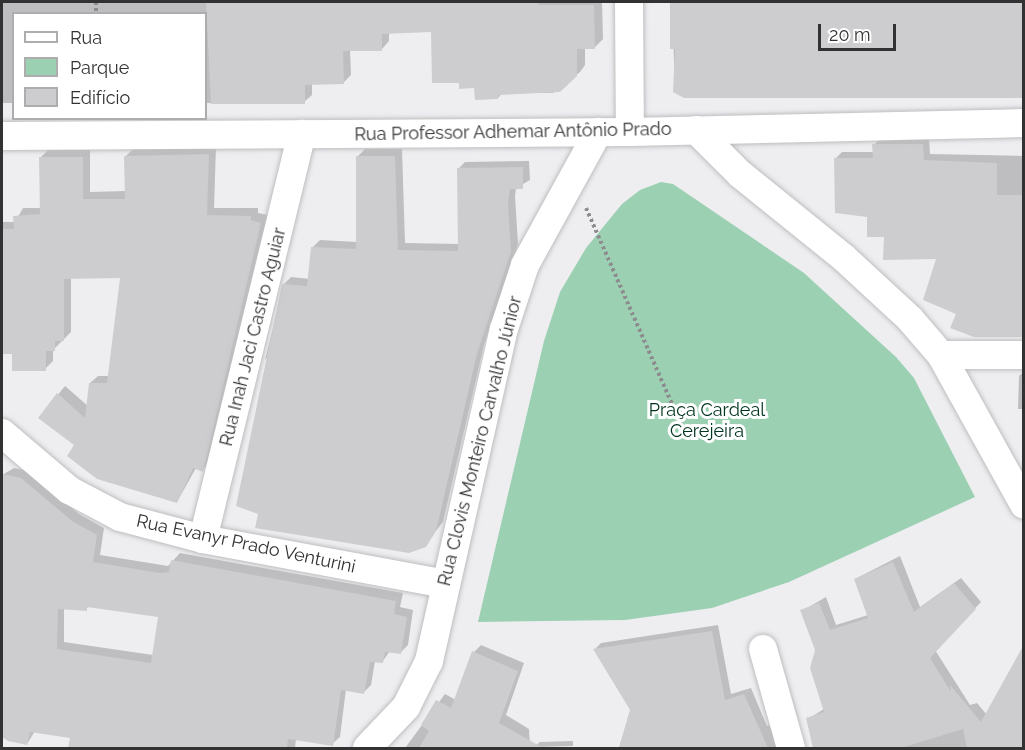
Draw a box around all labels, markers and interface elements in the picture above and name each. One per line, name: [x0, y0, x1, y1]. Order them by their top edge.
legend: [12, 12, 207, 120]
scale bar: [821, 12, 899, 50]
text: 20 m: [829, 24, 871, 45]
text: Rua: [70, 27, 102, 48]
text: Parque: [70, 57, 129, 78]
text: Edifício: [70, 87, 130, 108]
street label: Rua Professor Adhemar Antônio Prado: [353, 118, 673, 146]
street label: Rua Inah Jaci Castro Aguiar: [215, 225, 291, 449]
street label: Rua Clovis Monteiro Carvalho Júnior: [433, 294, 527, 588]
park label: Praça Cardeal Cerejeira: [649, 400, 765, 442]
street label: Rua Evanyr Prado Venturini: [134, 510, 358, 578]

